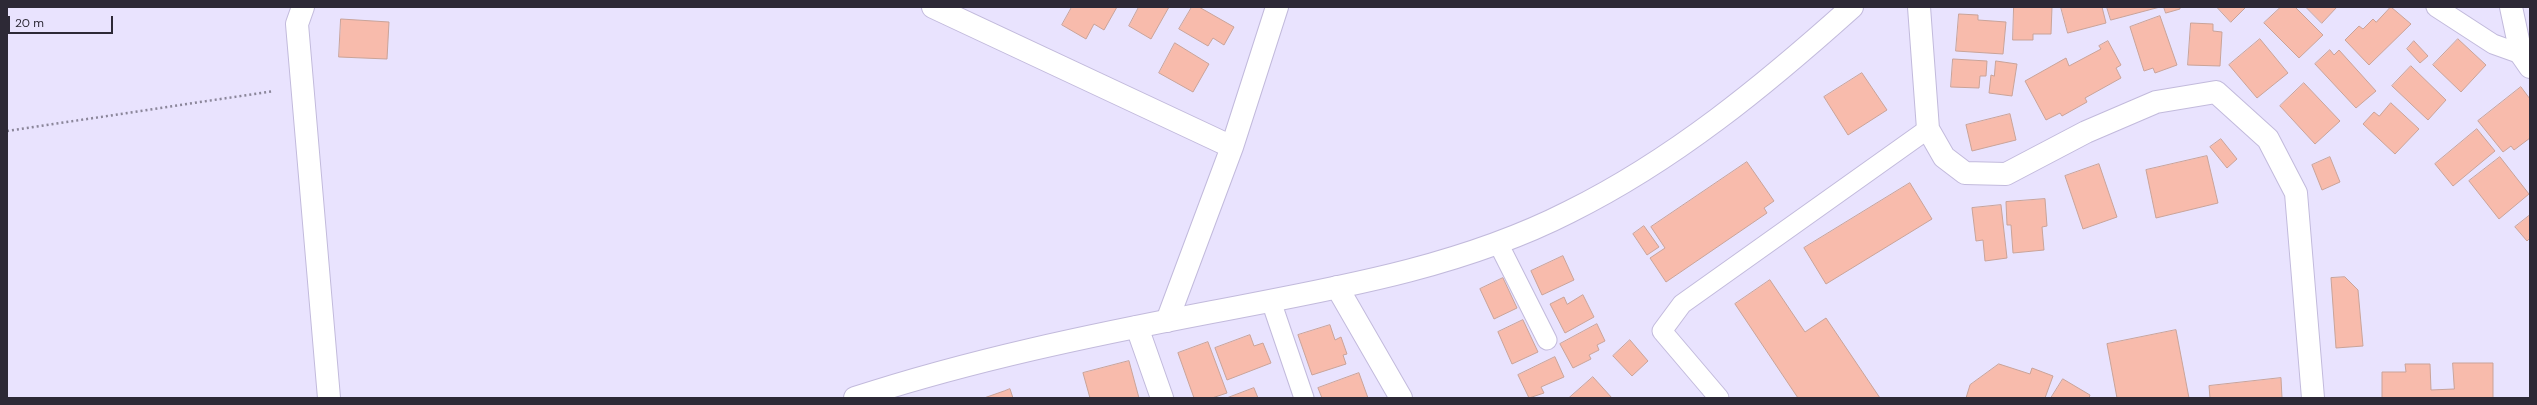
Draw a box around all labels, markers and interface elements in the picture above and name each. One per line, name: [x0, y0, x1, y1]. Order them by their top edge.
scale bar: [10, 8, 115, 34]
text: 20 m: [15, 15, 44, 31]

